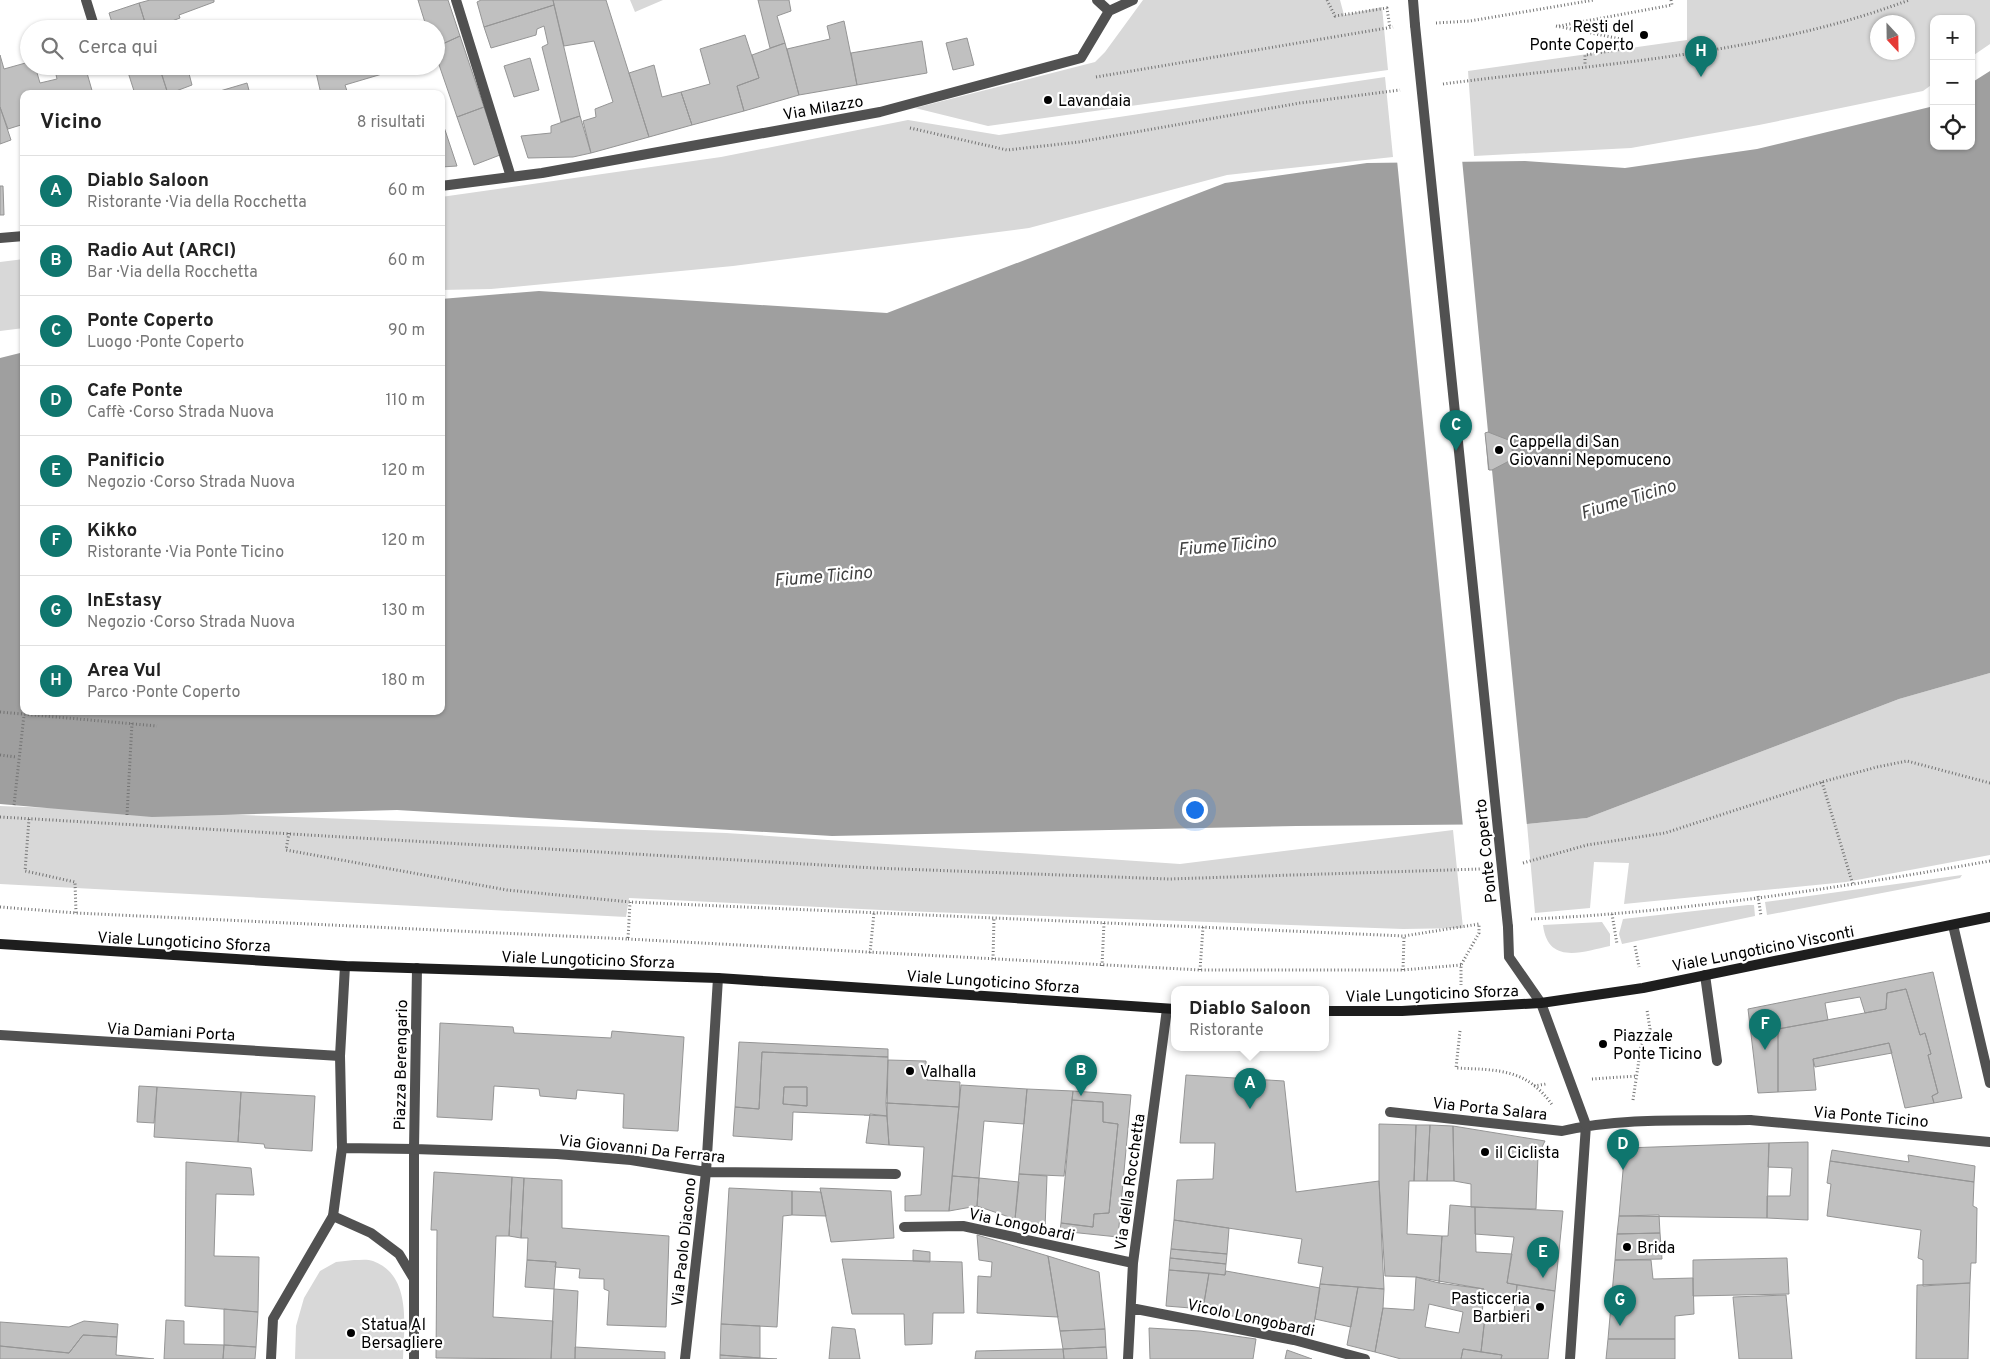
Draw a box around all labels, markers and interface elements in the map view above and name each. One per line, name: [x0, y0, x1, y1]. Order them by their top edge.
north arrow: [1870, 15, 1915, 60]
map controls: [1930, 15, 1975, 150]
button: +: [1930, 15, 1975, 60]
place label: Resti del Ponte Coperto: [1529, 18, 1634, 56]
search box: [20, 20, 445, 75]
marker: Resti del Ponte Coperto: [1638, 29, 1650, 41]
icon: search: [38, 34, 66, 62]
text: Cerca qui: [78, 36, 158, 60]
pin: H: [1685, 36, 1717, 77]
button: −: [1930, 60, 1975, 105]
street label: Via Milazzo: [782, 92, 865, 126]
place label: Lavandaia: [1058, 92, 1131, 112]
marker: Lavandaia: [1042, 94, 1054, 106]
button: locate: [1930, 105, 1975, 150]
text: Vicino: [40, 109, 102, 136]
text: 8 risultati: [357, 113, 425, 133]
text: Diablo Saloon: [87, 169, 209, 193]
text: A: [50, 181, 62, 201]
text: 60 m: [388, 181, 425, 201]
text: Ristorante · Via della Rocchetta: [87, 193, 307, 213]
text: Radio Aut (ARCI): [87, 239, 236, 263]
text: B: [50, 251, 62, 271]
text: 60 m: [388, 251, 425, 271]
text: Bar · Via della Rocchetta: [87, 263, 258, 283]
text: Ponte Coperto: [87, 309, 214, 333]
text: C: [51, 321, 61, 341]
text: 90 m: [388, 321, 425, 341]
text: Luogo · Ponte Coperto: [87, 333, 244, 353]
text: Cafe Ponte: [87, 379, 183, 403]
text: D: [50, 391, 62, 411]
text: 110 m: [385, 391, 425, 411]
text: Caffè · Corso Strada Nuova: [87, 403, 274, 423]
pin: C: [1440, 410, 1472, 451]
place label: Cappella di San Giovanni Nepomuceno: [1509, 433, 1671, 471]
marker: Cappella di San Giovanni Nepomuceno: [1493, 444, 1505, 456]
text: Panificio: [87, 449, 165, 473]
text: E: [51, 461, 61, 481]
text: 120 m: [382, 461, 425, 481]
text: Negozio · Corso Strada Nuova: [87, 473, 295, 493]
water label: Fiume Ticino: [1578, 475, 1679, 526]
text: Kikko: [87, 519, 137, 543]
text: F: [51, 531, 61, 551]
text: 120 m: [382, 531, 425, 551]
water label: Fiume Ticino: [1177, 531, 1278, 562]
text: Ristorante · Via Ponte Ticino: [87, 543, 284, 563]
water label: Fiume Ticino: [773, 562, 874, 593]
text: InEstasy: [87, 589, 162, 613]
text: G: [51, 601, 61, 621]
text: 130 m: [382, 601, 425, 621]
text: Negozio · Corso Strada Nuova: [87, 613, 295, 633]
text: Area Vul: [87, 659, 161, 683]
text: H: [50, 671, 62, 691]
text: 180 m: [382, 671, 425, 691]
text: Parco · Ponte Coperto: [87, 683, 240, 703]
your location: [1182, 797, 1208, 823]
street label: Ponte Coperto: [1472, 798, 1502, 904]
street label: Viale Lungoticino Visconti: [1671, 922, 1856, 977]
street label: Viale Lungoticino Sforza: [97, 928, 271, 958]
street label: Viale Lungoticino Sforza: [501, 948, 675, 974]
street label: Viale Lungoticino Sforza: [906, 967, 1080, 999]
street label: Viale Lungoticino Sforza: [1345, 982, 1519, 1008]
popup: [1171, 986, 1329, 1051]
text: Diablo Saloon: [1189, 997, 1311, 1021]
street label: Piazza Berengario: [391, 999, 413, 1131]
pin: F: [1749, 1009, 1781, 1050]
street label: Via Damiani Porta: [106, 1020, 236, 1046]
text: Ristorante: [1189, 1021, 1264, 1041]
place label: Piazzale Ponte Ticino: [1613, 1027, 1702, 1065]
marker: Piazzale Ponte Ticino: [1597, 1038, 1609, 1050]
pin: B: [1065, 1055, 1097, 1096]
place label: Valhalla: [920, 1063, 976, 1083]
marker: Valhalla: [904, 1065, 916, 1077]
pin: A: [1234, 1068, 1266, 1109]
street label: Via Porta Salara: [1431, 1094, 1548, 1126]
street label: Via Ponte Ticino: [1812, 1103, 1929, 1133]
street label: Via della Rocchetta: [1111, 1112, 1151, 1252]
pin: D: [1607, 1129, 1639, 1170]
street label: Via Giovanni Da Ferrara: [558, 1131, 726, 1169]
place label: il Ciclista: [1495, 1144, 1559, 1164]
marker: il Ciclista: [1479, 1146, 1491, 1158]
street label: Via Paolo Diacono: [668, 1177, 702, 1308]
street label: Via Longobardi: [967, 1205, 1077, 1247]
pin: E: [1527, 1237, 1559, 1278]
place label: Brida: [1637, 1239, 1675, 1259]
marker: Brida: [1621, 1241, 1633, 1253]
pin: G: [1604, 1285, 1636, 1326]
place label: Pasticceria Barbieri: [1451, 1290, 1530, 1328]
street label: Vicolo Longobardi: [1185, 1296, 1316, 1342]
marker: Pasticceria Barbieri: [1534, 1301, 1546, 1313]
place label: Statua Al Bersagliere: [361, 1316, 443, 1354]
marker: Statua Al Bersagliere: [345, 1327, 357, 1339]

